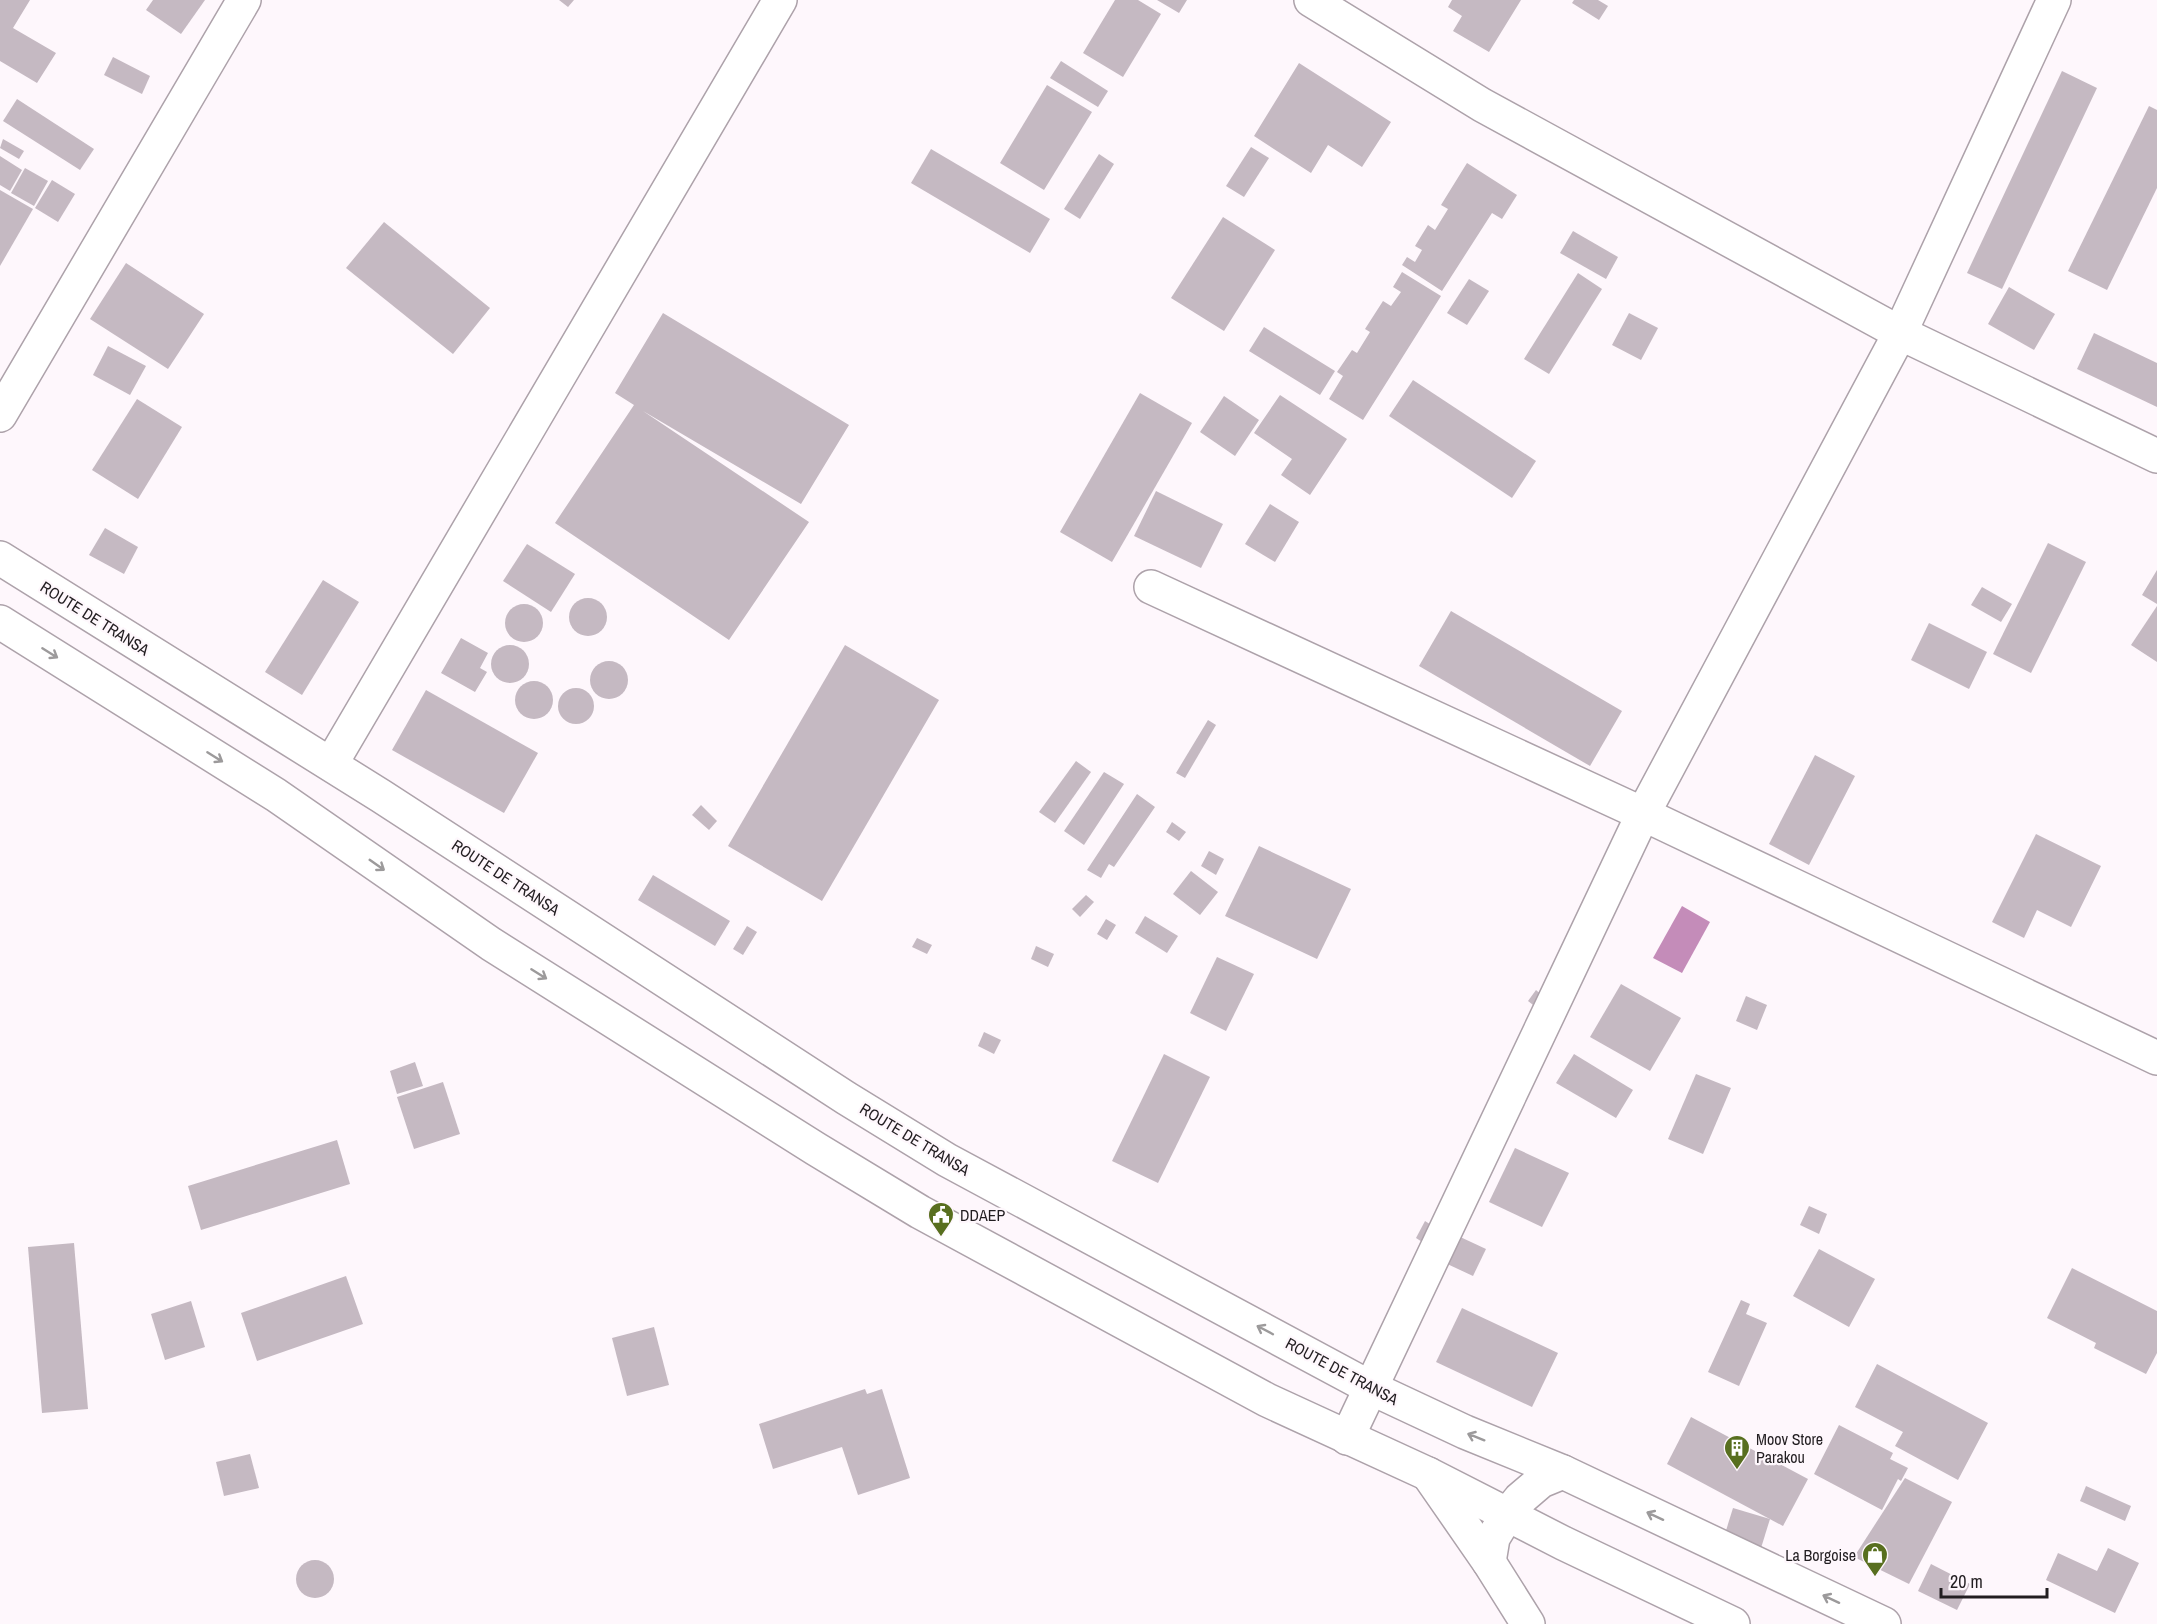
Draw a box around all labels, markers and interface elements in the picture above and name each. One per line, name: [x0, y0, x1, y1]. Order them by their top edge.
street label: ROUTE DE TRANSA: [36, 576, 154, 660]
one-way arrow: [41, 648, 58, 660]
one-way arrow: [206, 751, 223, 763]
street label: ROUTE DE TRANSA: [448, 834, 564, 920]
one-way arrow: [368, 859, 385, 871]
one-way arrow: [530, 968, 547, 980]
street label: ROUTE DE TRANSA: [856, 1098, 974, 1181]
public building icon: DDAEP: [926, 1200, 956, 1238]
place label: DDAEP: [960, 1204, 1005, 1226]
one-way arrow: [1256, 1324, 1274, 1336]
street label: ROUTE DE TRANSA: [1282, 1332, 1402, 1410]
place label: Moov Store Parakou: [1756, 1428, 1823, 1468]
one-way arrow: [1468, 1431, 1486, 1442]
building icon: Moov Store Parakou: [1722, 1433, 1752, 1471]
one-way arrow: [1646, 1509, 1664, 1521]
shop icon: La Borgoise: [1860, 1540, 1890, 1578]
place label: La Borgoise: [1785, 1544, 1856, 1566]
scale bar: [1941, 1561, 2048, 1599]
text: 20 m: [1950, 1569, 1983, 1594]
one-way arrow: [1822, 1592, 1840, 1604]

